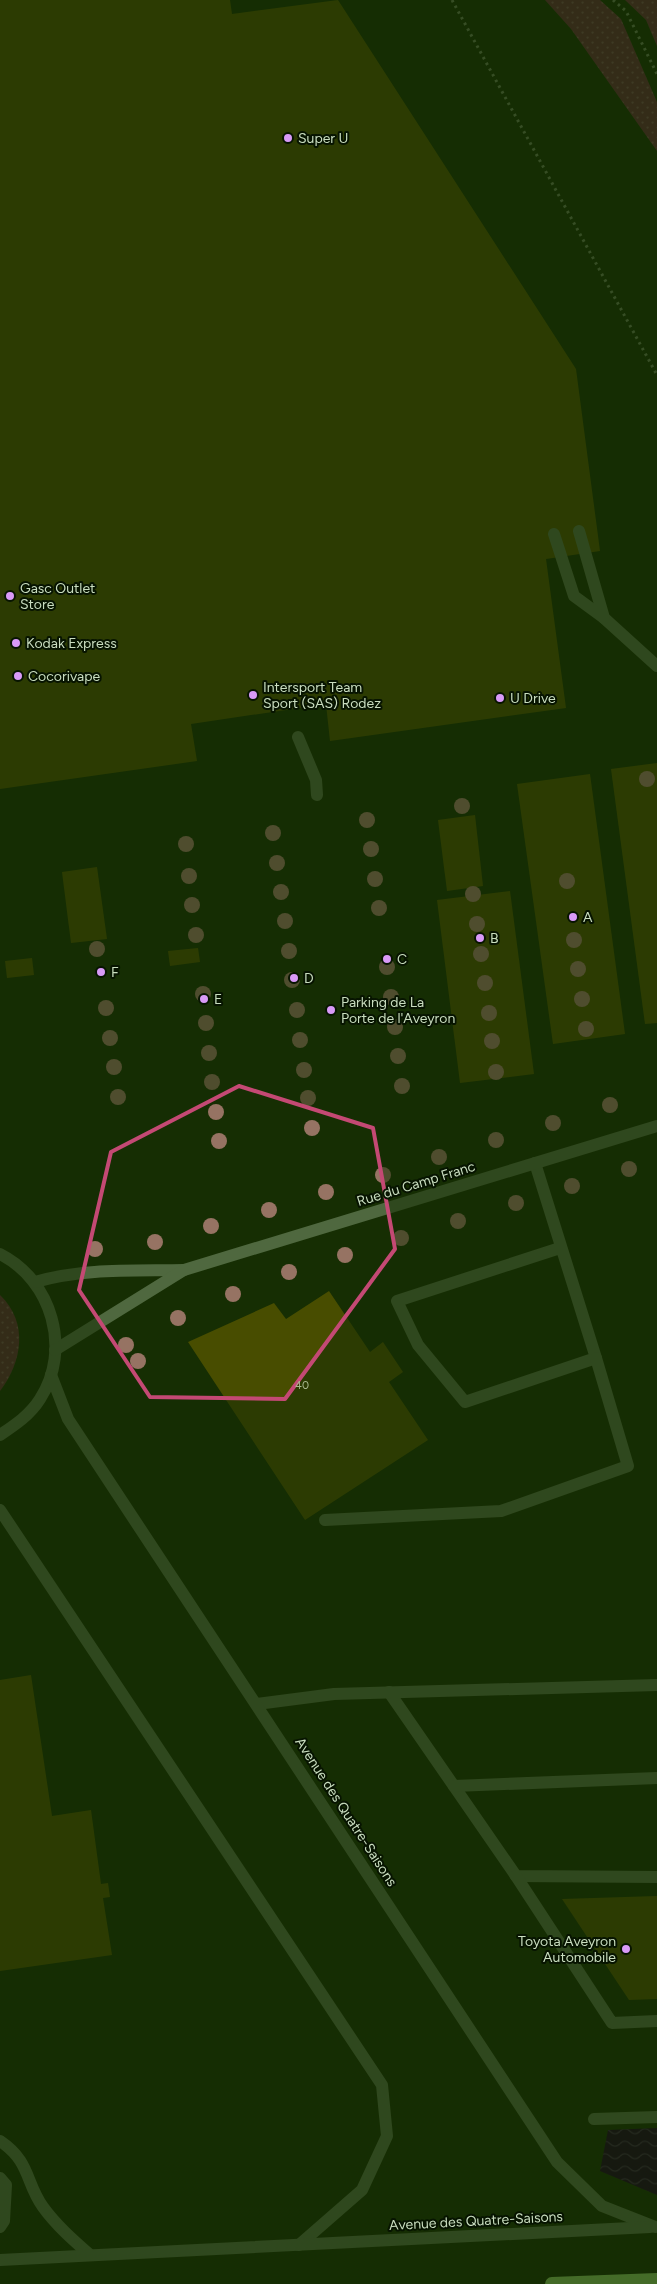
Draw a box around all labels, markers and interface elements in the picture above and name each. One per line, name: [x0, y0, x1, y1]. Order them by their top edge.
place label: Super U: [298, 130, 348, 147]
marker: Super U: [282, 132, 294, 144]
place label: Gasc Outlet Store: [20, 580, 95, 613]
marker: Gasc Outlet Store: [4, 590, 16, 602]
place label: Kodak Express: [26, 635, 117, 652]
marker: Kodak Express: [10, 637, 22, 649]
place label: Cocorivape: [28, 668, 100, 685]
marker: Cocorivape: [12, 670, 24, 682]
place label: Intersport Team Sport (SAS) Rodez: [263, 679, 381, 712]
marker: Intersport Team Sport (SAS) Rodez: [247, 689, 259, 701]
place label: U Drive: [510, 690, 556, 707]
marker: U Drive: [494, 692, 506, 704]
place label: A: [583, 909, 593, 926]
marker: A: [567, 911, 579, 923]
place label: B: [490, 930, 499, 947]
marker: B: [474, 932, 486, 944]
place label: C: [397, 951, 407, 968]
marker: C: [381, 953, 393, 965]
place label: F: [111, 964, 119, 981]
marker: F: [95, 966, 107, 978]
place label: D: [304, 970, 314, 987]
marker: D: [288, 972, 300, 984]
place label: E: [214, 991, 222, 1008]
marker: E: [198, 993, 210, 1005]
place label: Parking de La Porte de l'Aveyron: [341, 994, 455, 1027]
marker: Parking de La Porte de l'Aveyron: [325, 1004, 337, 1016]
street label: Rue du Camp Franc: [355, 1158, 478, 1210]
house number: 40: [295, 1379, 309, 1392]
street label: Avenue des Quatre-Saisons: [291, 1734, 401, 1890]
place label: Toyota Aveyron Automobile: [518, 1933, 616, 1966]
marker: Toyota Aveyron Automobile: [620, 1943, 632, 1955]
street label: Avenue des Quatre-Saisons: [389, 2208, 563, 2234]

